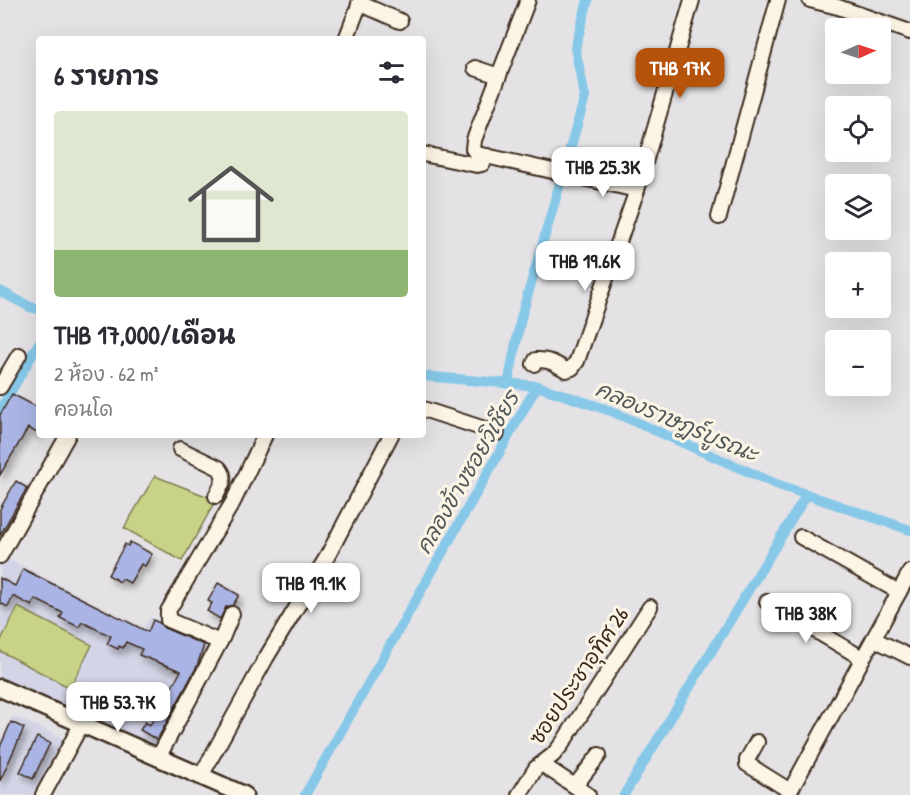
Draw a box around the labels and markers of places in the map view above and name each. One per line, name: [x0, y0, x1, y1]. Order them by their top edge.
pin: THB 17K: [625, 48, 735, 99]
pin: THB 25.3K: [534, 147, 672, 198]
pin: THB 19.6K: [516, 241, 654, 292]
pin: THB 19.1K: [242, 563, 380, 614]
pin: THB 38K: [751, 593, 861, 644]
pin: THB 53.7K: [49, 682, 187, 733]

